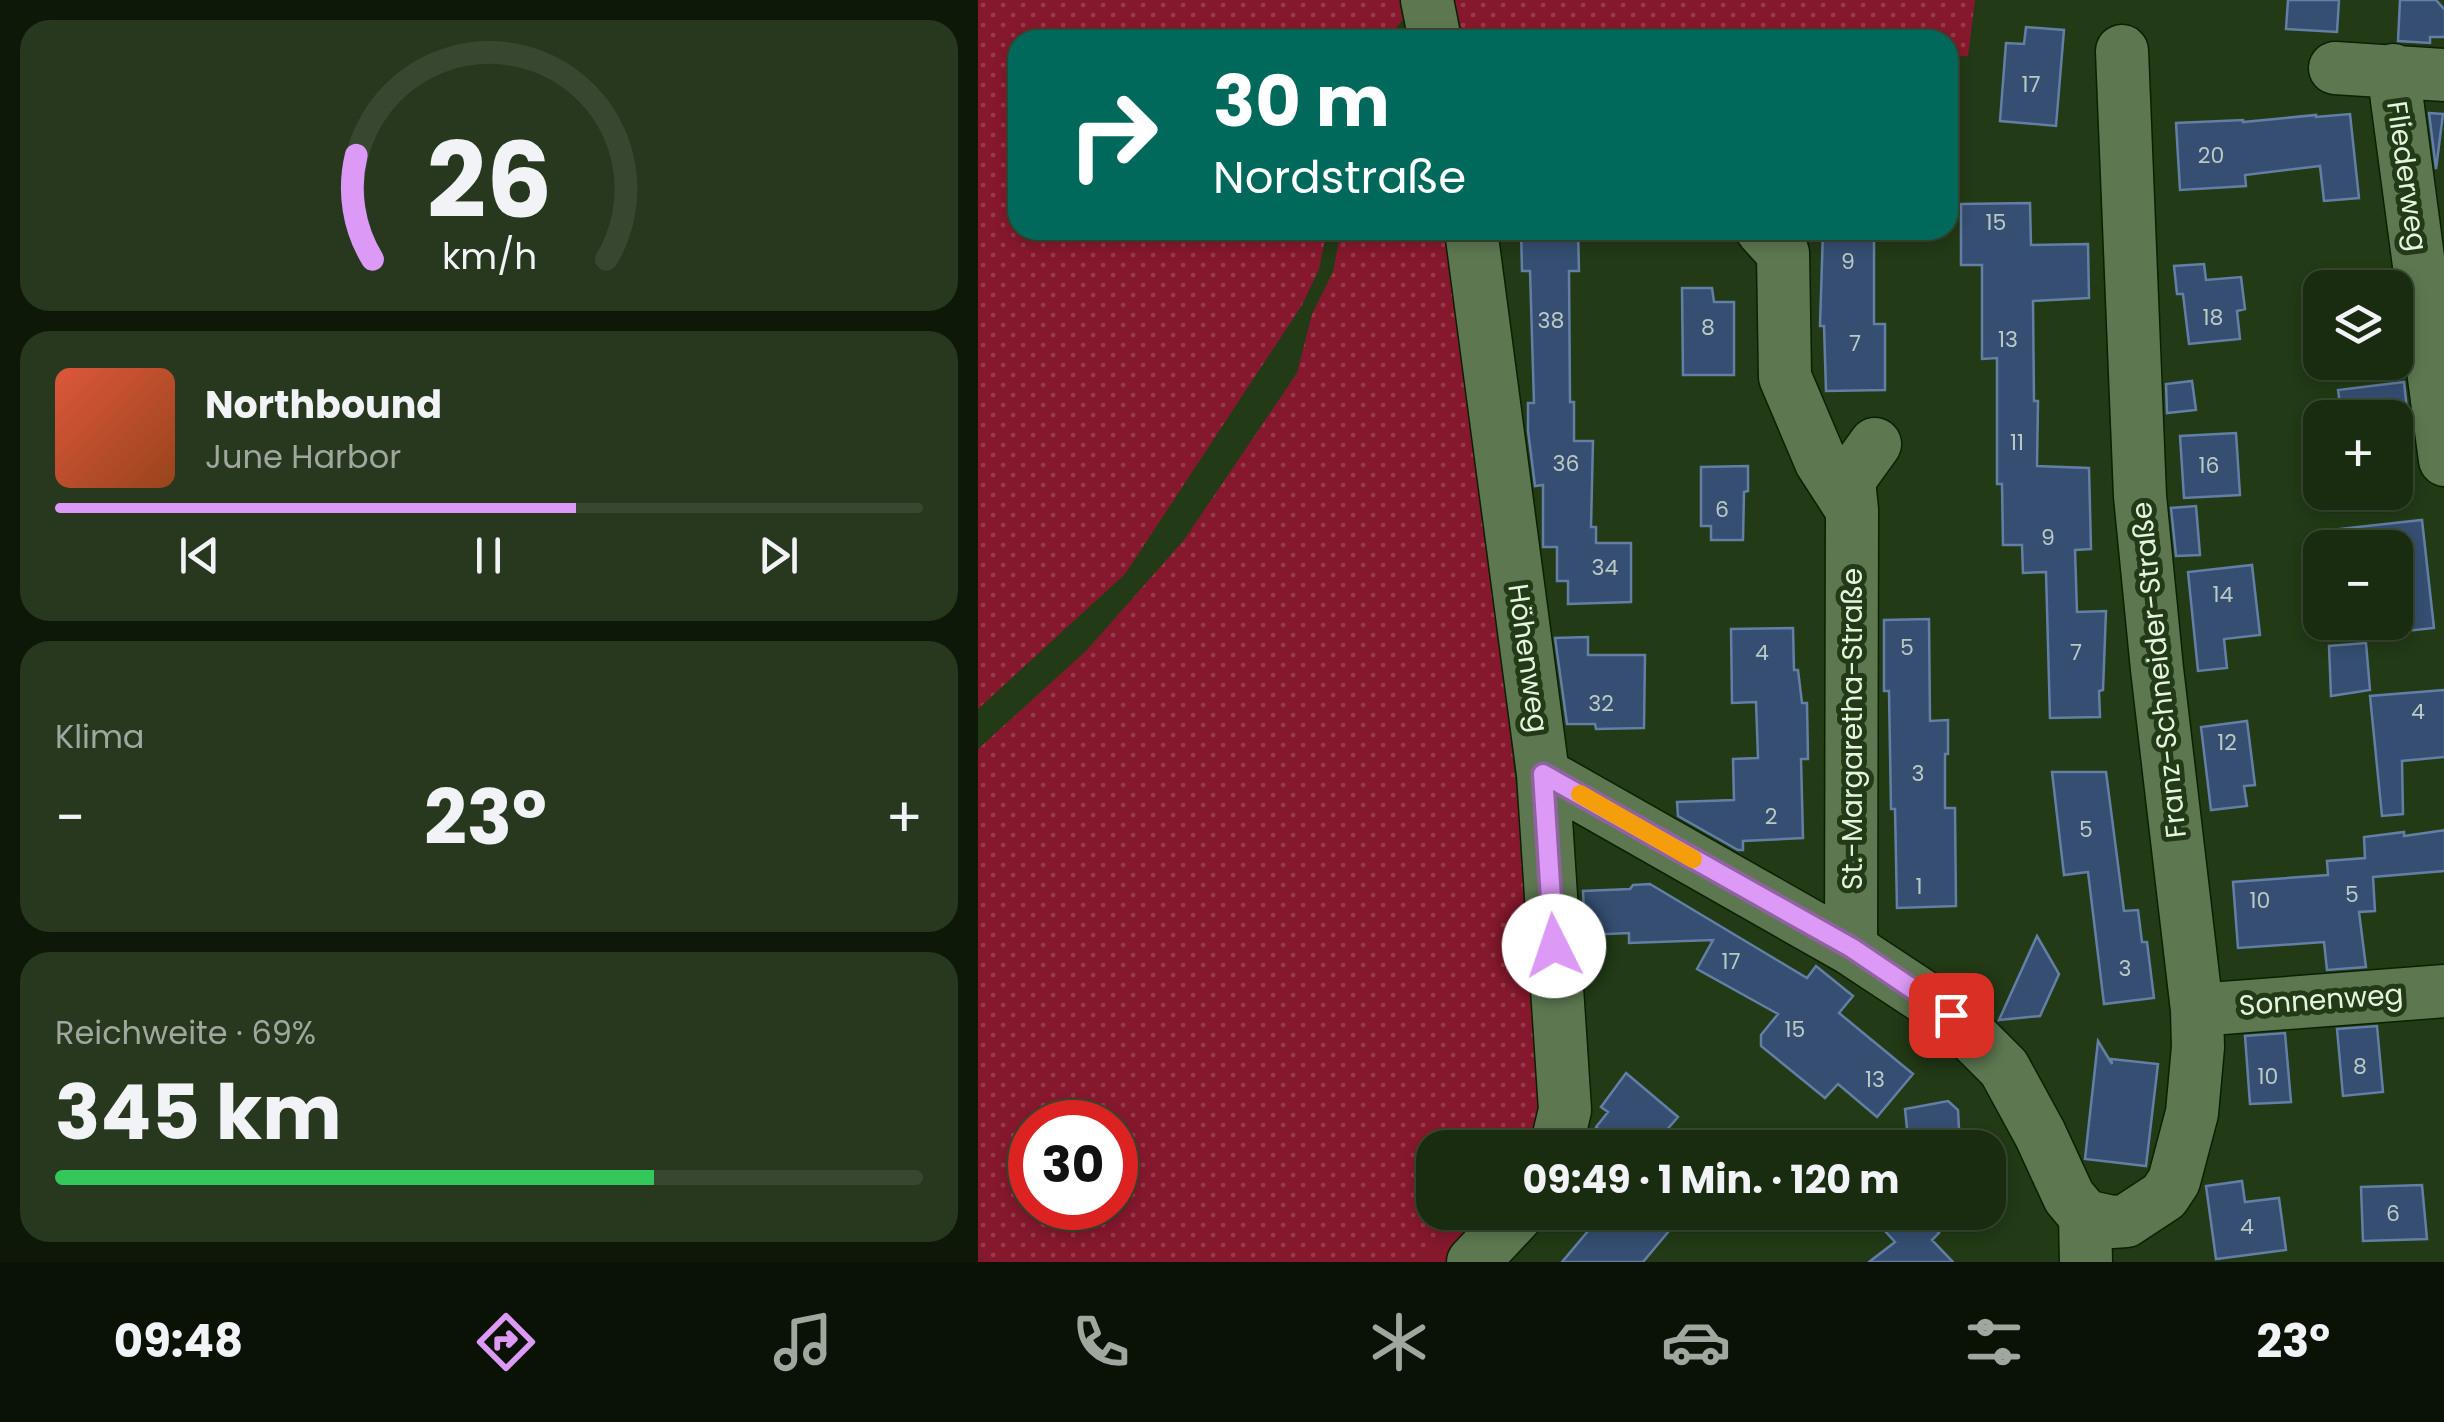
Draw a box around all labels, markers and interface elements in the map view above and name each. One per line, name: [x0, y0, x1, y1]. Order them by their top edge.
text: 30 m: [1213, 52, 1390, 151]
house number: 17: [2021, 69, 2041, 100]
icon: right: [1048, 70, 1178, 200]
street label: Fliederweg: [2377, 98, 2437, 254]
text: 26: [426, 108, 552, 253]
house number: 20: [2198, 140, 2224, 171]
text: Nordstraße: [1213, 146, 1466, 209]
house number: 15: [1986, 207, 2006, 238]
text: km/h: [441, 231, 537, 282]
house number: 9: [1841, 246, 1855, 277]
map controls: [2303, 270, 2413, 640]
button: layers: [2303, 270, 2413, 380]
house number: 18: [2203, 302, 2223, 333]
house number: 38: [1538, 305, 1564, 336]
house number: 8: [1701, 312, 1715, 343]
house number: 13: [1998, 324, 2018, 355]
house number: 7: [1849, 328, 1861, 359]
text: Northbound: [205, 378, 442, 431]
button: +: [2303, 400, 2413, 510]
house number: 11: [2010, 427, 2024, 458]
text: June Harbor: [205, 434, 401, 479]
house number: 36: [1553, 448, 1579, 479]
house number: 16: [2198, 450, 2220, 481]
house number: 6: [1715, 494, 1729, 525]
street label: Franz-Schneider-Straße: [2122, 500, 2196, 840]
house number: 9: [2041, 522, 2055, 553]
icon: previous: [172, 528, 227, 583]
icon: pause: [461, 528, 516, 583]
icon: next: [751, 528, 806, 583]
button: −: [2303, 530, 2413, 640]
house number: 34: [1592, 552, 1619, 583]
street label: St.-Margaretha-Straße: [1833, 568, 1872, 890]
house number: 14: [2213, 579, 2234, 610]
street label: Höhenweg: [1498, 581, 1558, 735]
house number: 5: [1900, 632, 1914, 663]
house number: 4: [1755, 637, 1769, 668]
house number: 7: [2070, 637, 2082, 668]
house number: 32: [1588, 688, 1614, 719]
house number: 4: [2411, 696, 2425, 727]
text: Klima: [55, 714, 145, 759]
house number: 12: [2217, 727, 2237, 758]
house number: 3: [1912, 758, 1924, 789]
text: 23°: [424, 765, 547, 870]
text: −: [55, 779, 85, 856]
text: +: [885, 779, 923, 856]
house number: 2: [1765, 801, 1777, 832]
house number: 5: [2079, 814, 2093, 845]
house number: 1: [1915, 871, 1923, 902]
house number: 5: [2345, 879, 2359, 910]
house number: 10: [2250, 885, 2270, 916]
position arrow: [1502, 894, 1606, 998]
house number: 17: [1721, 946, 1741, 977]
house number: 3: [2119, 953, 2131, 984]
pin: [1909, 973, 1994, 1058]
street label: Sonnenweg: [2237, 975, 2405, 1025]
icon: arrive: [1924, 988, 1979, 1043]
text: Reichweite · 69%: [55, 1010, 316, 1055]
house number: 15: [1785, 1014, 1805, 1045]
house number: 8: [2353, 1051, 2367, 1082]
text: 345 km: [55, 1060, 342, 1165]
house number: 10: [2258, 1061, 2278, 1092]
house number: 13: [1865, 1064, 1885, 1095]
speed limit sign: 30: [1008, 1100, 1138, 1230]
text: 09:49 · 1 Min. · 120 m: [1523, 1153, 1899, 1206]
house number: 6: [2386, 1198, 2400, 1229]
house number: 4: [2240, 1211, 2254, 1242]
icon: directions: [471, 1307, 541, 1377]
icon: music: [768, 1307, 838, 1377]
icon: phone: [1066, 1307, 1136, 1377]
icon: climate: [1364, 1307, 1434, 1377]
icon: car: [1661, 1307, 1731, 1377]
icon: filters: [1959, 1307, 2029, 1377]
text: 09:48: [114, 1310, 243, 1373]
text: 23°: [2256, 1310, 2330, 1373]

